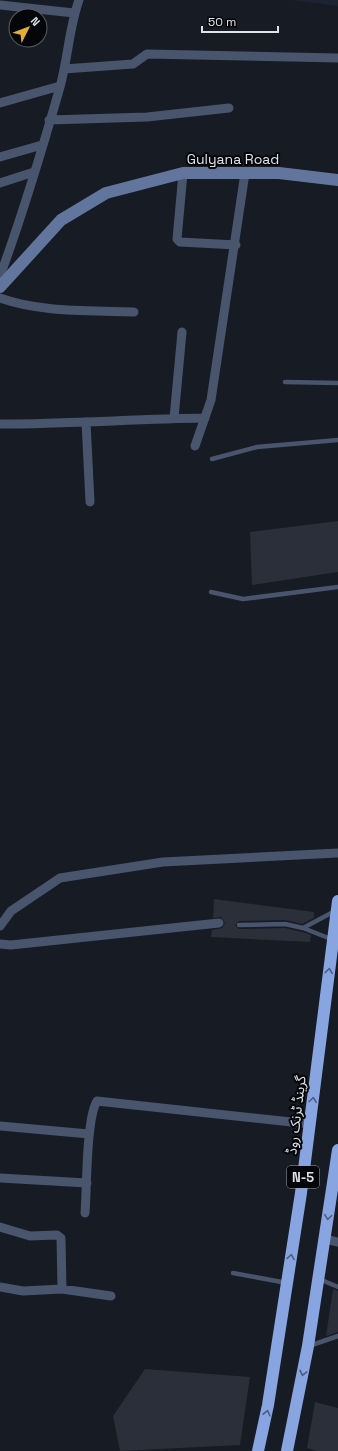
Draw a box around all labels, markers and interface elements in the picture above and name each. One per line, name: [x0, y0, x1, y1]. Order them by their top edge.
north arrow: [8, 8, 48, 48]
scale bar: [202, 8, 278, 34]
text: N: [28, 14, 43, 29]
text: 50 m: [208, 14, 236, 30]
street label: Gulyana Road: [187, 150, 279, 168]
one-way arrow: [324, 968, 333, 974]
street label: گرینڈ ٹرنک روڈ: [282, 1074, 310, 1155]
one-way arrow: [308, 1097, 317, 1103]
road number: N-5: [287, 1166, 319, 1188]
one-way arrow: [324, 1214, 333, 1220]
one-way arrow: [286, 1254, 295, 1260]
one-way arrow: [299, 1370, 308, 1376]
one-way arrow: [262, 1410, 270, 1416]

